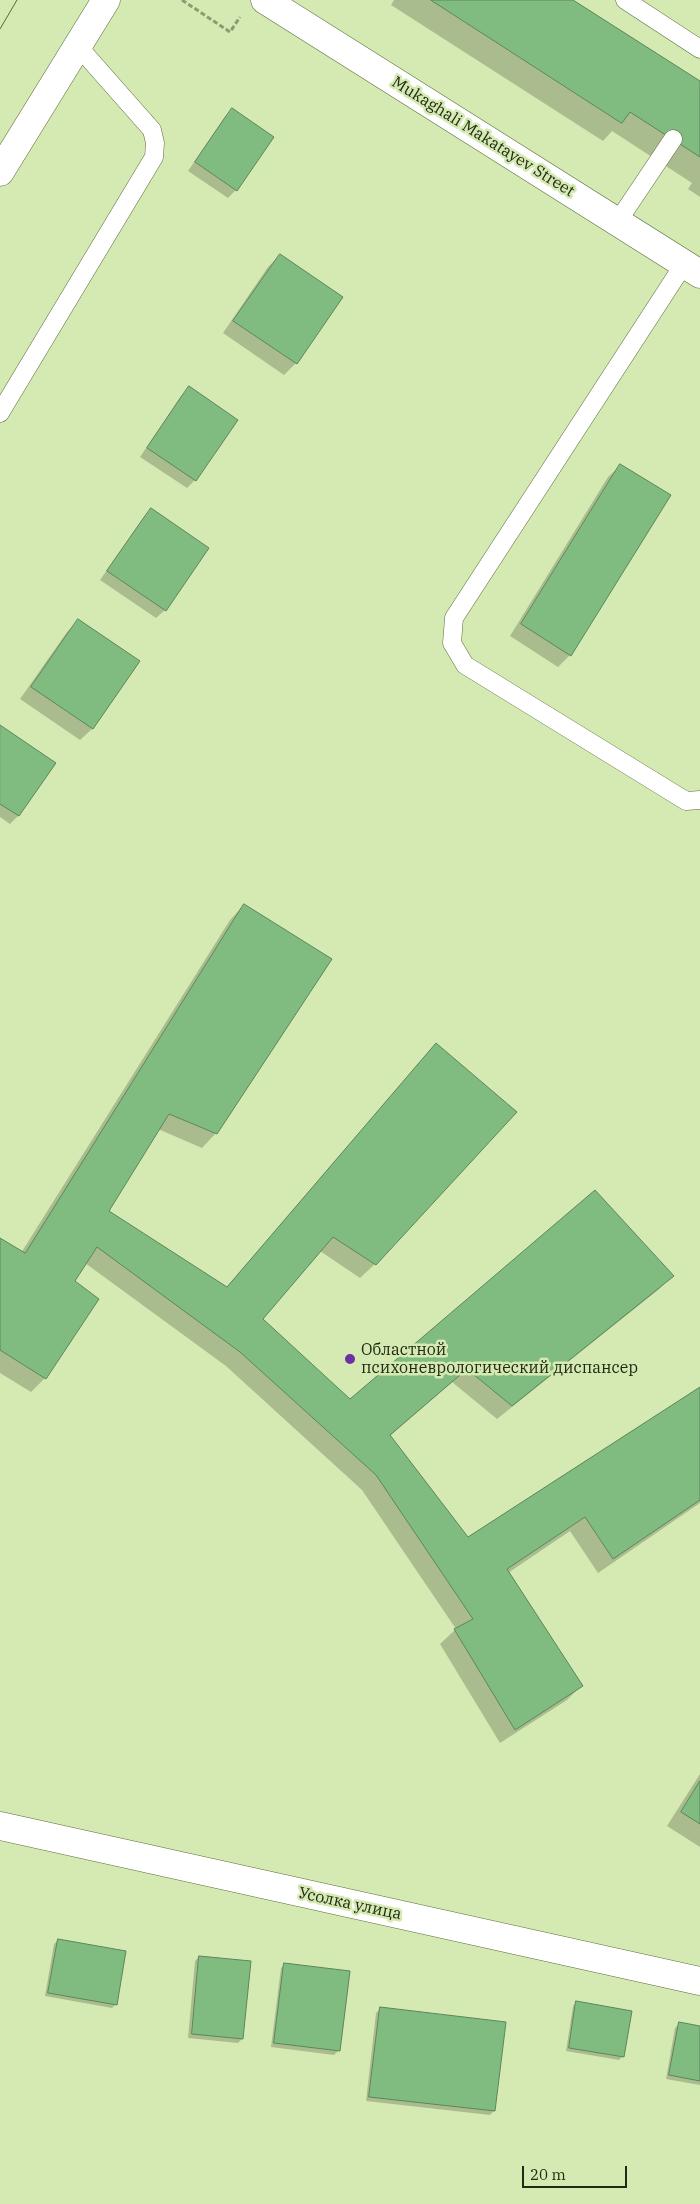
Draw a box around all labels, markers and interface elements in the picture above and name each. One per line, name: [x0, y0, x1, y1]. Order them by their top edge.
street label: Mukaghali Makatayev Street: [388, 73, 578, 201]
place label: Областной психоневрологический диспансер: [361, 1340, 638, 1378]
marker: Областной психоневрологический диспансер: [343, 1352, 357, 1366]
street label: Усолка улица: [297, 1884, 403, 1924]
scale bar: [525, 2156, 630, 2188]
text: 20 m: [530, 2165, 566, 2184]

